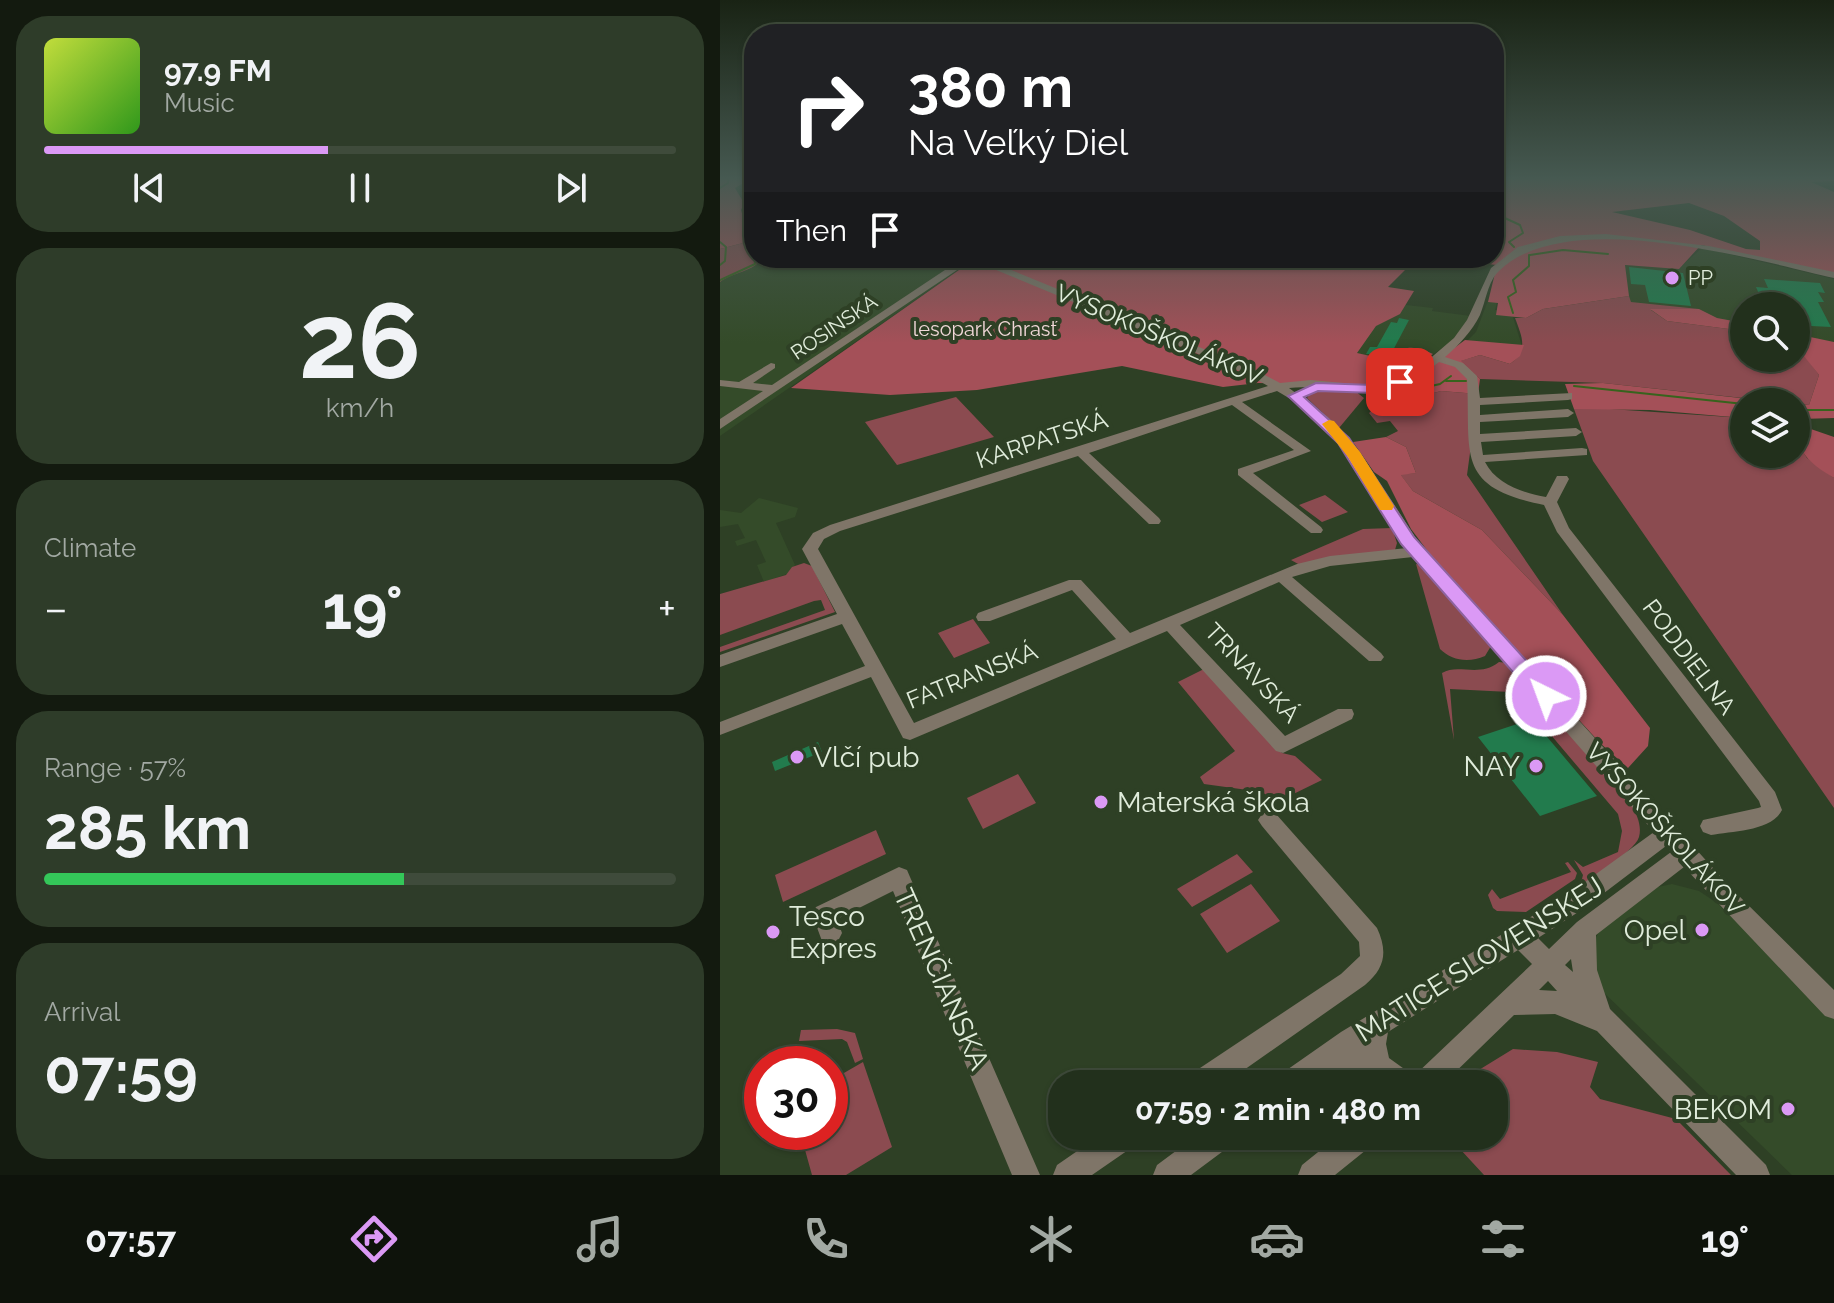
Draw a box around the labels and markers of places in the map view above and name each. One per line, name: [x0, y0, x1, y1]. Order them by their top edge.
place label: PP: [1688, 266, 1713, 290]
marker: PP: [1663, 269, 1681, 287]
pin: [1366, 348, 1434, 416]
place label: Vlčí pub: [813, 741, 919, 774]
marker: Vlčí pub: [788, 748, 806, 766]
place label: NAY: [1463, 750, 1520, 783]
marker: NAY: [1527, 757, 1545, 775]
place label: Materská škola: [1117, 786, 1310, 819]
marker: Materská škola: [1092, 793, 1110, 811]
place label: Tesco Expres: [789, 900, 877, 965]
place label: Opel: [1624, 914, 1686, 947]
marker: Opel: [1693, 921, 1711, 939]
marker: Tesco Expres: [764, 923, 782, 941]
place label: BEKOM: [1674, 1093, 1772, 1126]
marker: BEKOM: [1779, 1100, 1797, 1118]

